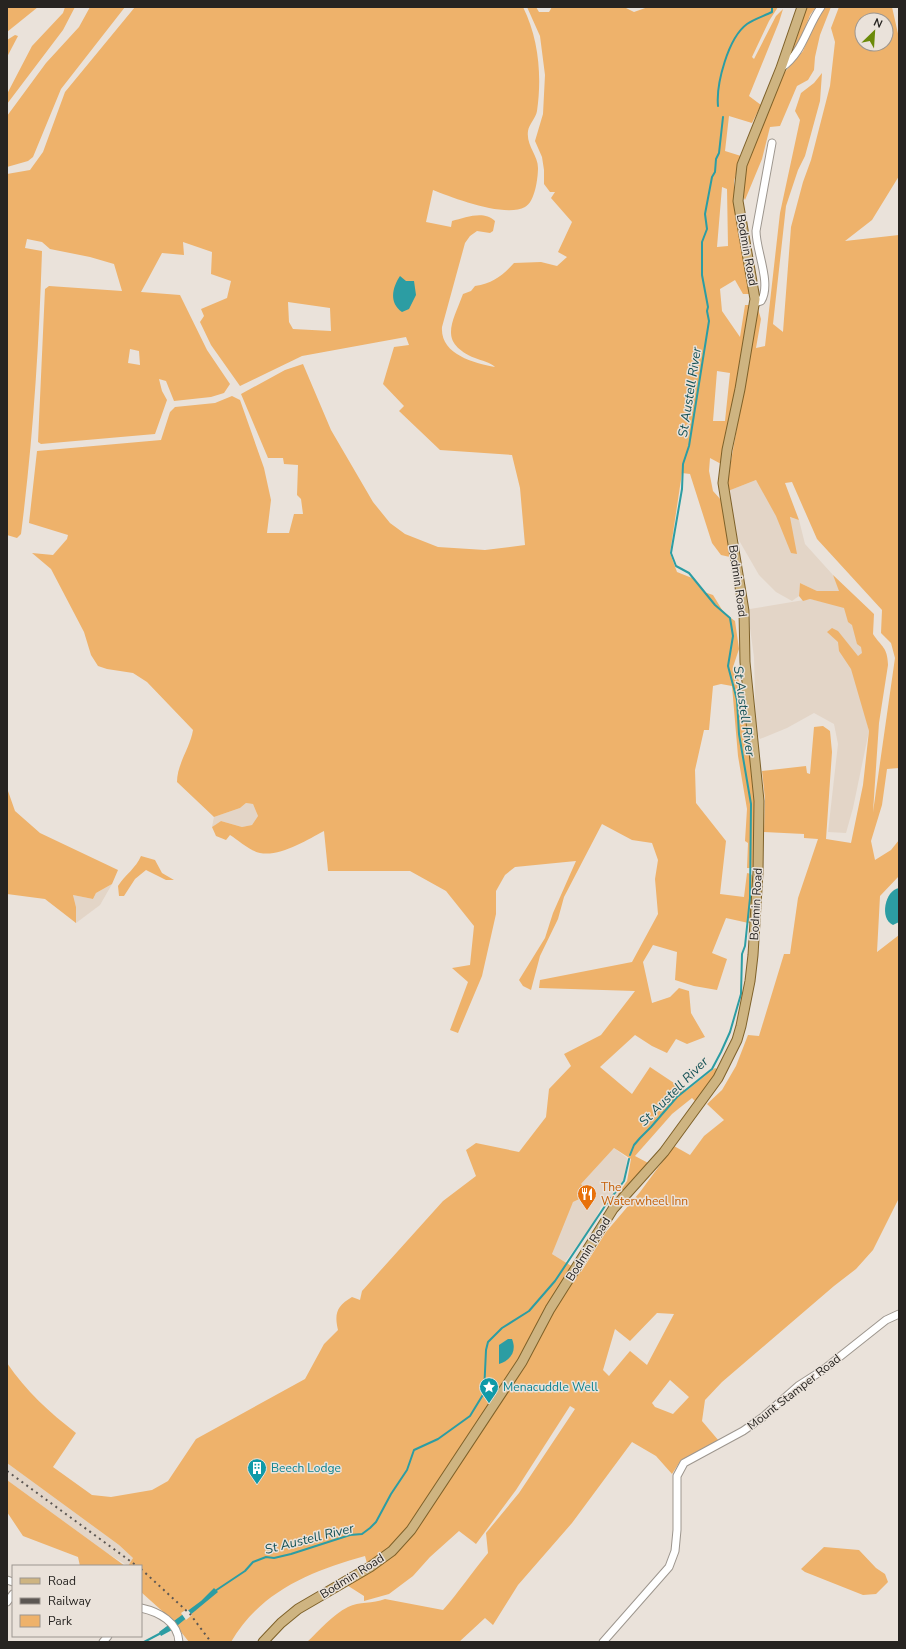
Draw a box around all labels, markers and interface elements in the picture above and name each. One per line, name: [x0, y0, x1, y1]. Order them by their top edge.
north arrow: [854, 12, 894, 52]
text: N: [871, 15, 885, 32]
street label: Bodmin Road: [733, 213, 761, 287]
water label: St Austell River: [674, 345, 706, 439]
street label: Bodmin Road: [725, 544, 751, 618]
water label: St Austell River: [729, 665, 759, 758]
street label: Bodmin Road: [746, 867, 766, 941]
water label: St Austell River: [635, 1053, 713, 1130]
place label: The Waterwheel Inn: [601, 1179, 688, 1209]
restaurant icon: The Waterwheel Inn: [576, 1183, 598, 1211]
street label: Bodmin Road: [562, 1214, 614, 1284]
street label: Mount Stamper Road: [744, 1350, 844, 1434]
place icon: Menacuddle Well: [478, 1376, 500, 1404]
place label: Menacuddle Well: [503, 1379, 599, 1395]
building icon: Beech Lodge: [246, 1457, 268, 1485]
place label: Beech Lodge: [271, 1460, 341, 1476]
water label: St Austell River: [263, 1519, 356, 1559]
street label: Bodmin Road: [317, 1550, 387, 1602]
legend: [12, 1565, 142, 1637]
text: Road: [48, 1573, 76, 1589]
text: Railway: [48, 1593, 92, 1609]
text: Park: [48, 1613, 73, 1629]

